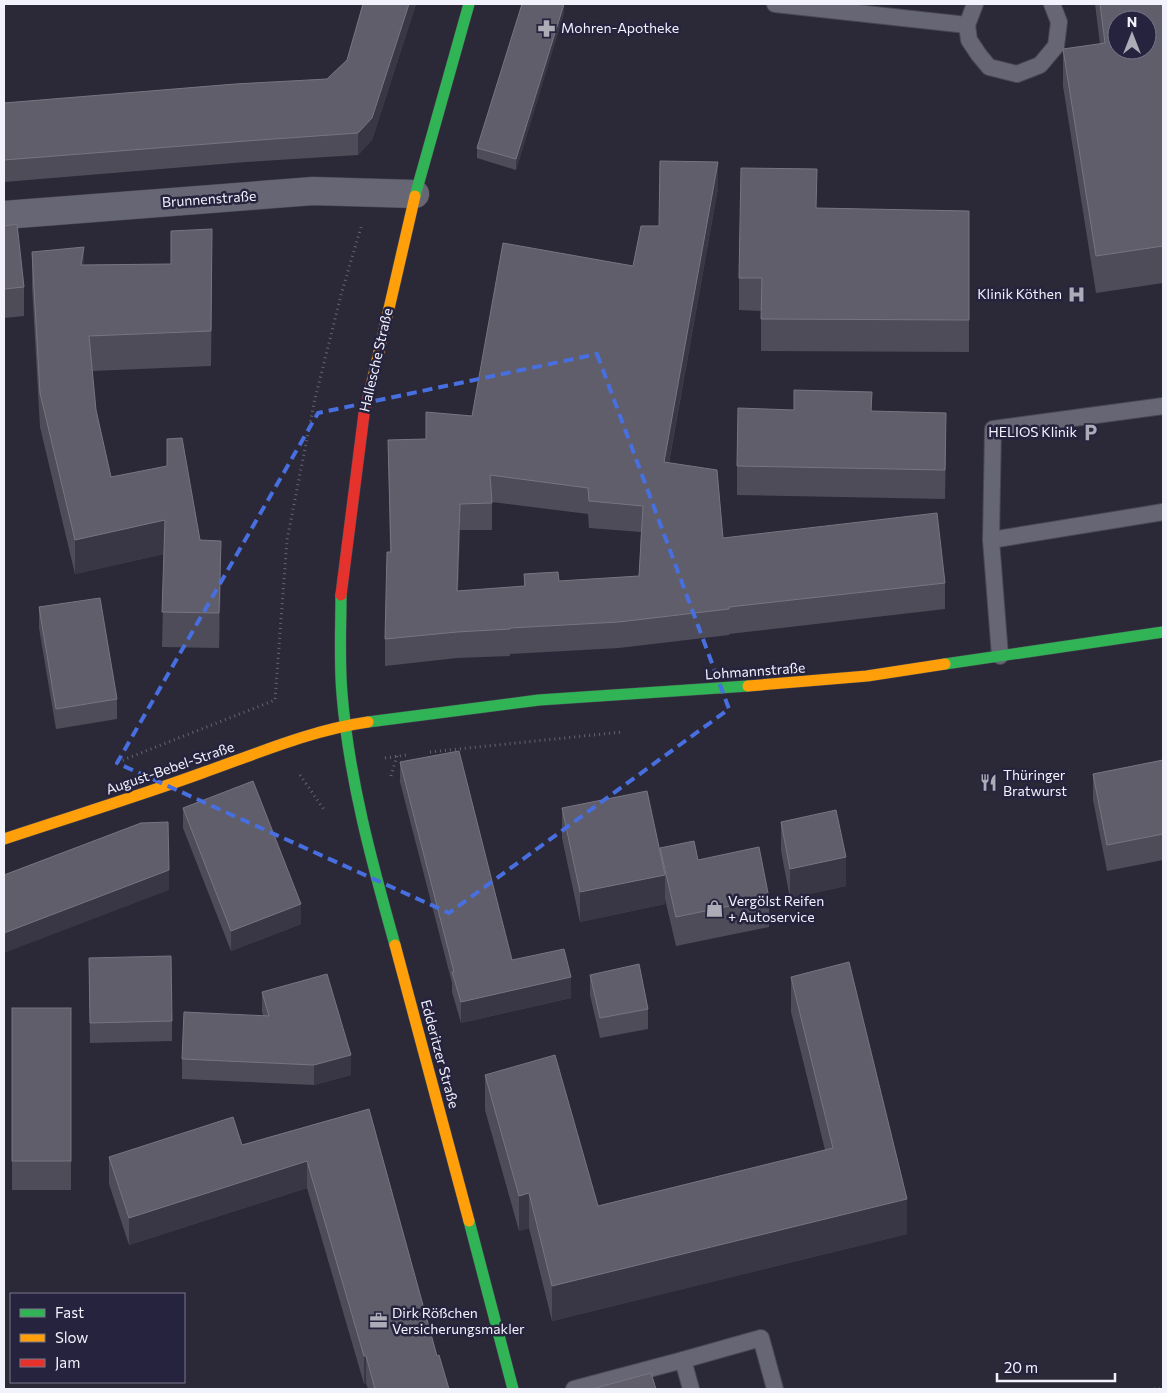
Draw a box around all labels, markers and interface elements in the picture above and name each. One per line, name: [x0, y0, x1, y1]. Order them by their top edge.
north arrow: [1107, 10, 1157, 60]
text: N: [1127, 13, 1137, 30]
pharmacy icon: Mohren-Apotheke: [537, 18, 557, 38]
place label: Mohren-Apotheke: [561, 19, 679, 36]
street label: Brunnenstraße: [161, 187, 257, 210]
hospital icon: Klinik Köthen: [1066, 284, 1086, 304]
place label: Klinik Köthen: [977, 285, 1062, 302]
street label: Hallesche Straße: [355, 306, 396, 414]
parking icon: HELIOS Klinik: [1081, 422, 1101, 442]
place label: HELIOS Klinik: [988, 423, 1077, 440]
street label: Lohmannstraße: [704, 659, 806, 682]
street label: August-Bebel-Straße: [103, 738, 236, 797]
place label: Thüringer Bratwurst: [1003, 766, 1067, 799]
restaurant icon: Thüringer Bratwurst: [979, 773, 999, 793]
place label: Vergölst Reifen + Autoservice: [728, 892, 824, 925]
shop icon: Vergölst Reifen + Autoservice: [704, 899, 724, 919]
street label: Edderitzer Straße: [418, 998, 463, 1110]
legend: [10, 1293, 185, 1383]
text: Fast: [55, 1303, 84, 1321]
place label: Dirk Rößchen Versicherungsmakler: [392, 1304, 525, 1337]
office icon: Dirk Rößchen Versicherungsmakler: [368, 1311, 388, 1331]
text: Slow: [55, 1328, 88, 1346]
scale bar: [997, 1350, 1114, 1382]
text: Jam: [55, 1353, 80, 1371]
text: 20 m: [1004, 1358, 1038, 1376]

